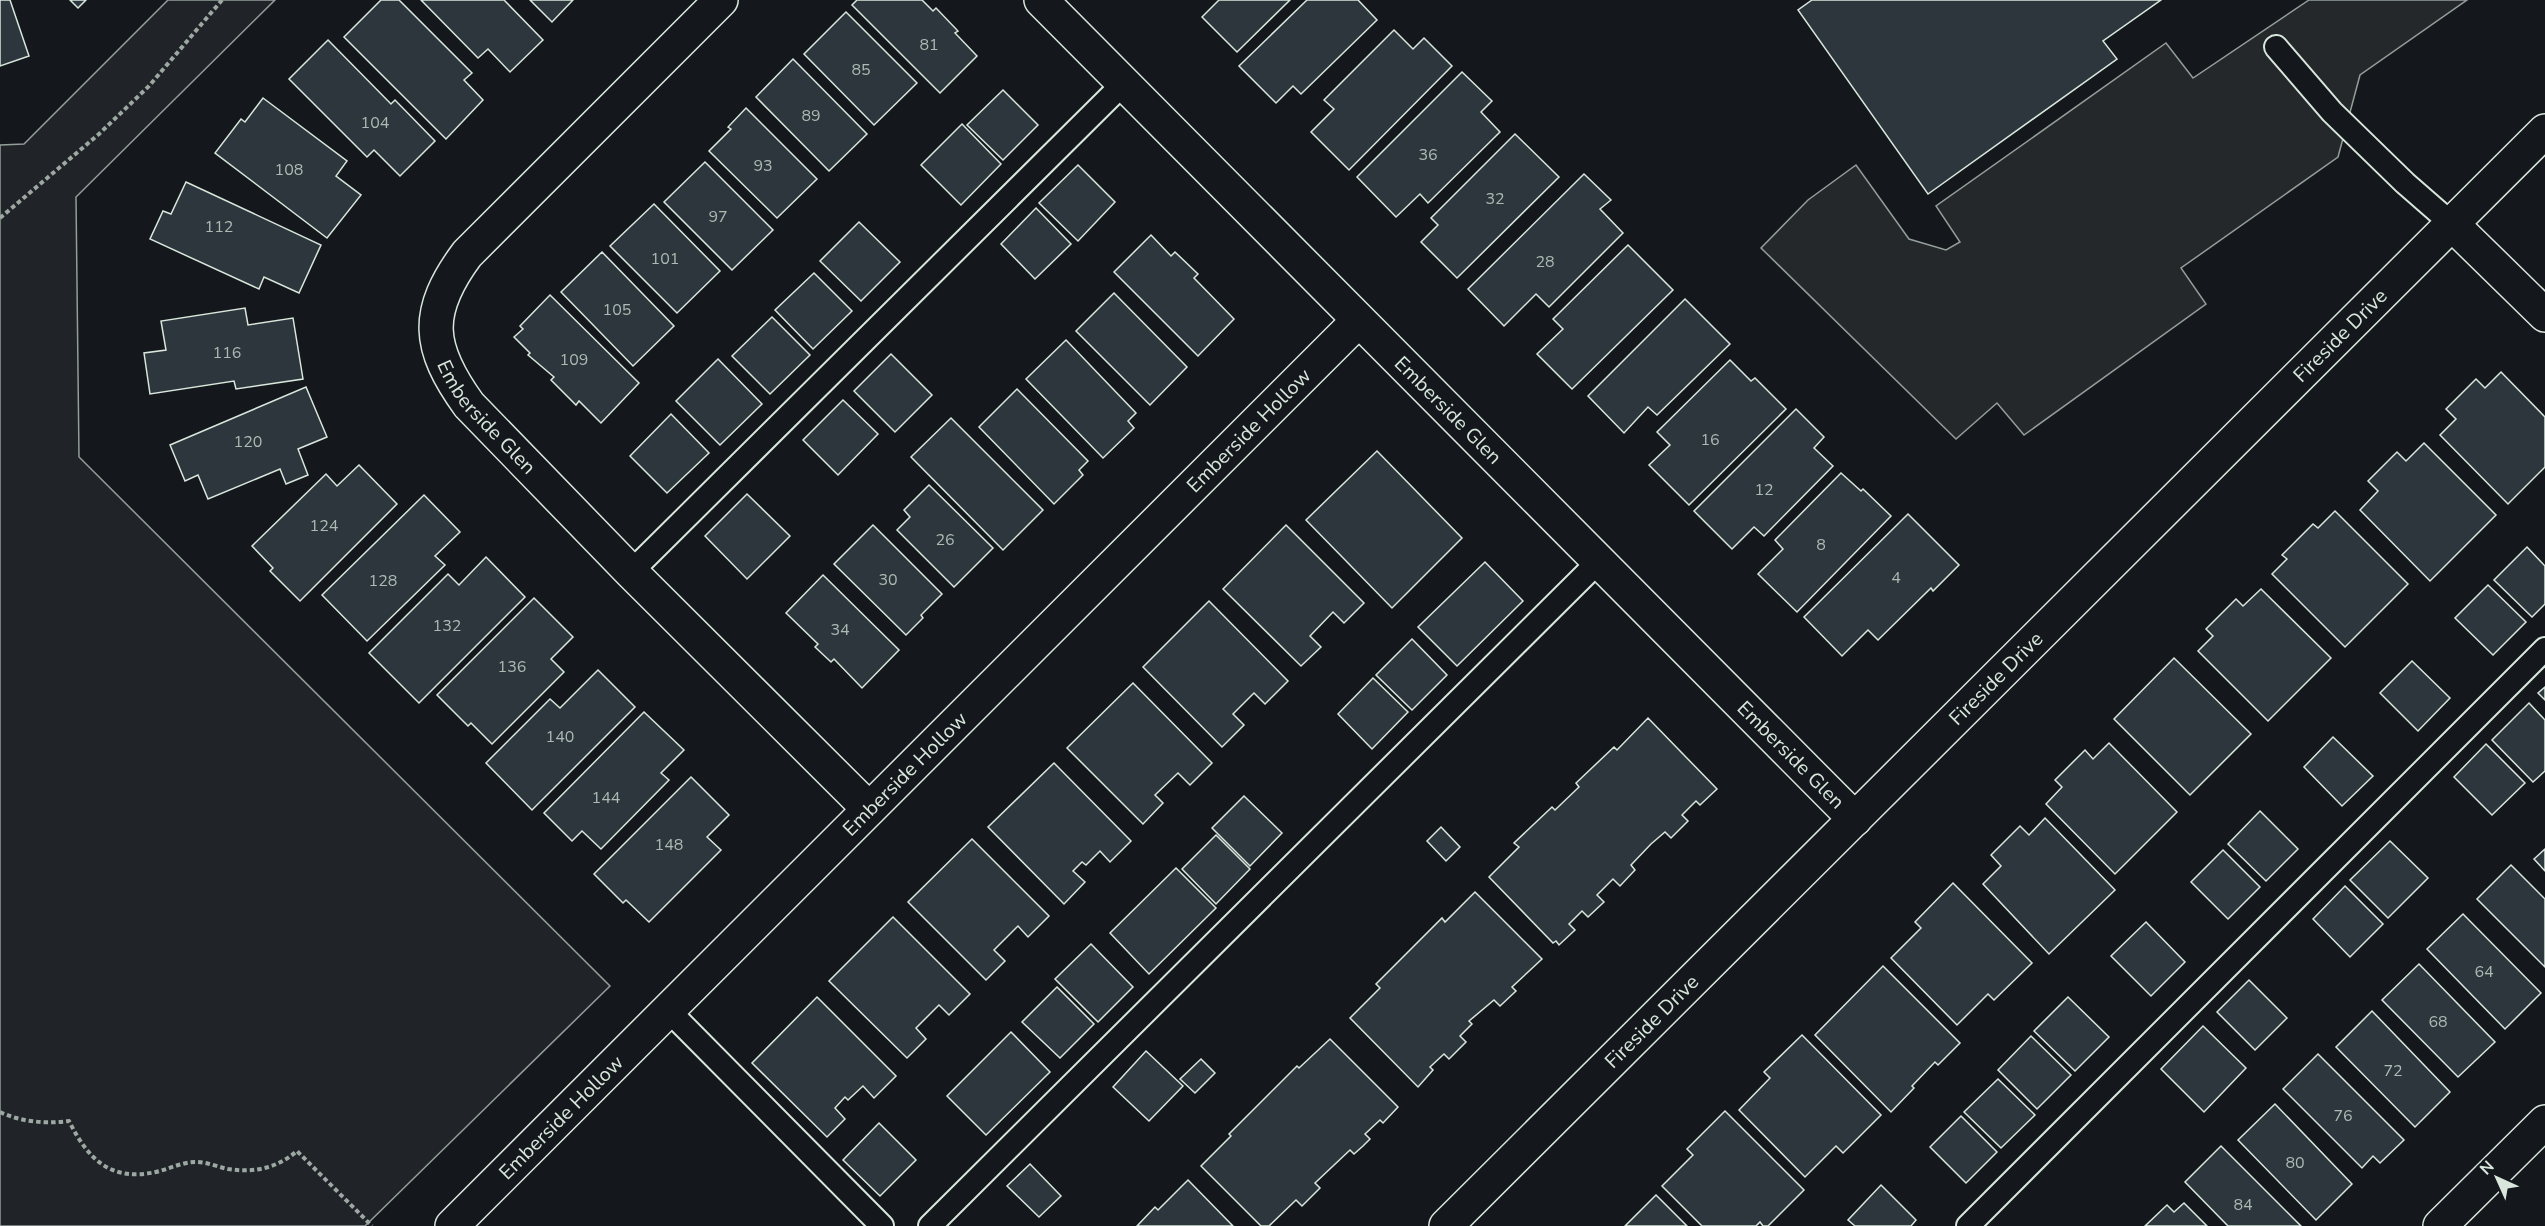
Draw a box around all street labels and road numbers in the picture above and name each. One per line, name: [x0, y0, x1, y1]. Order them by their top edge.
street label: Fireside Drive: [2287, 283, 2393, 388]
street label: Emberside Glen: [1388, 350, 1508, 470]
street label: Emberside Glen: [430, 356, 542, 480]
street label: Emberside Hollow: [1181, 362, 1317, 499]
street label: Fireside Drive: [1943, 626, 2049, 731]
street label: Emberside Glen: [1731, 695, 1850, 815]
street label: Emberside Hollow: [837, 706, 973, 842]
street label: Fireside Drive: [1599, 969, 1705, 1074]
street label: Emberside Hollow: [493, 1049, 630, 1186]

